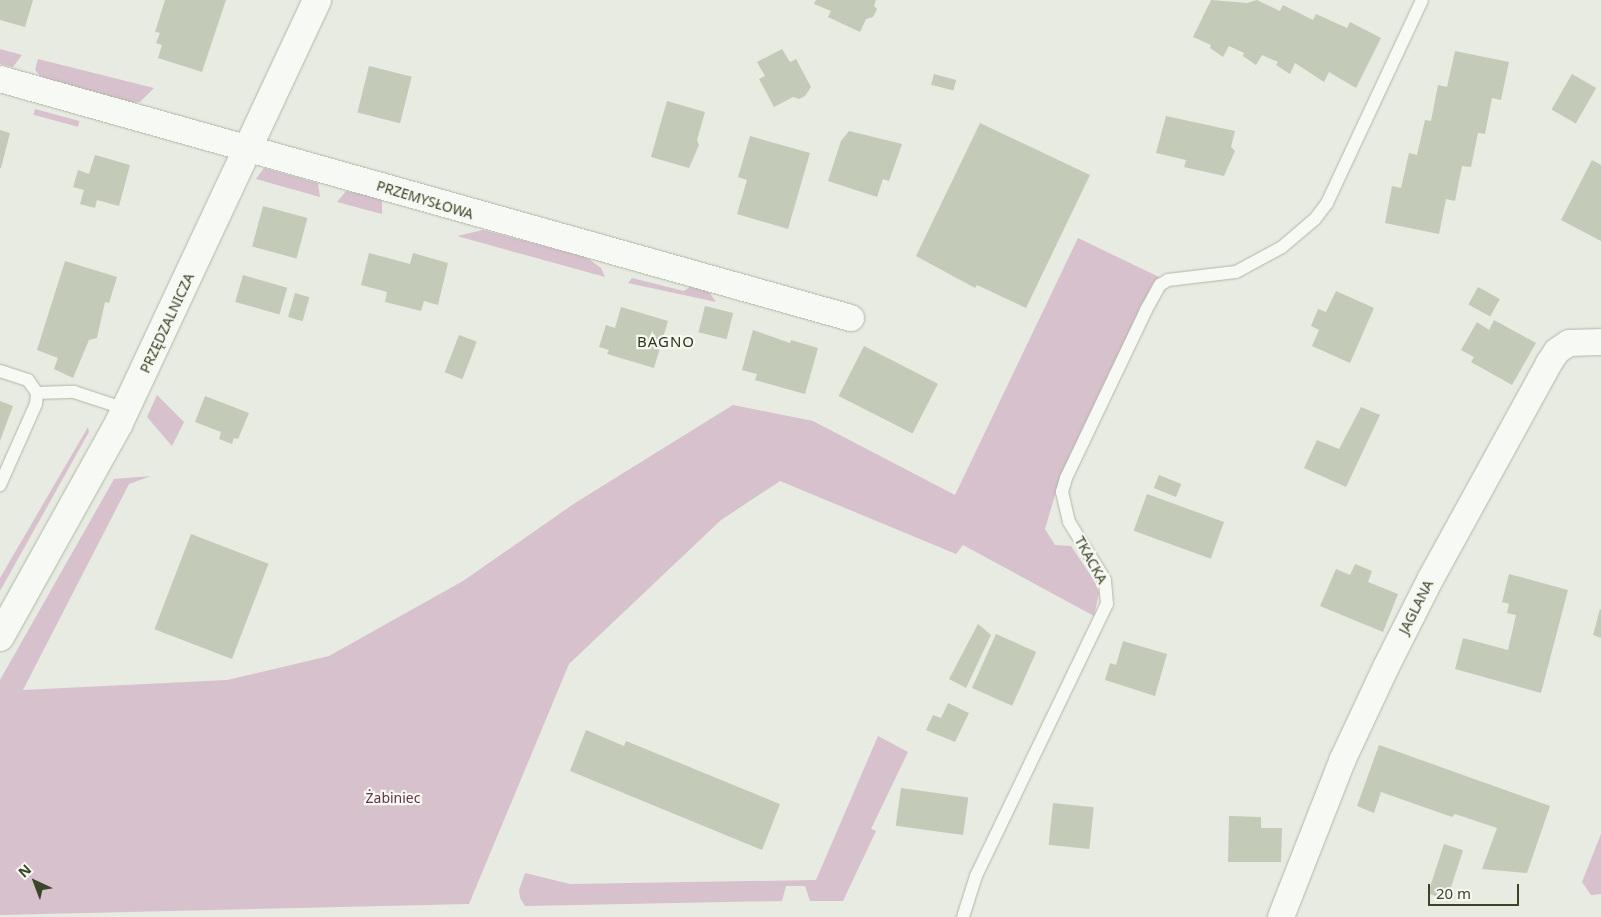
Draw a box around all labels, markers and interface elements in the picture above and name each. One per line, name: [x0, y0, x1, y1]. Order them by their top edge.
street label: PRZEMYSŁOWA: [374, 177, 476, 223]
street label: PRZĘDZALNICZA: [136, 270, 198, 376]
district label: BAGNO: [636, 333, 696, 351]
street label: TKACKA: [1071, 533, 1111, 587]
street label: JAGLANA: [1395, 577, 1437, 637]
park label: Żabiniec: [366, 790, 420, 806]
north arrow: [10, 857, 60, 907]
text: N: [14, 860, 35, 882]
scale bar: [1431, 874, 1522, 906]
text: 20 m: [1436, 883, 1471, 903]

